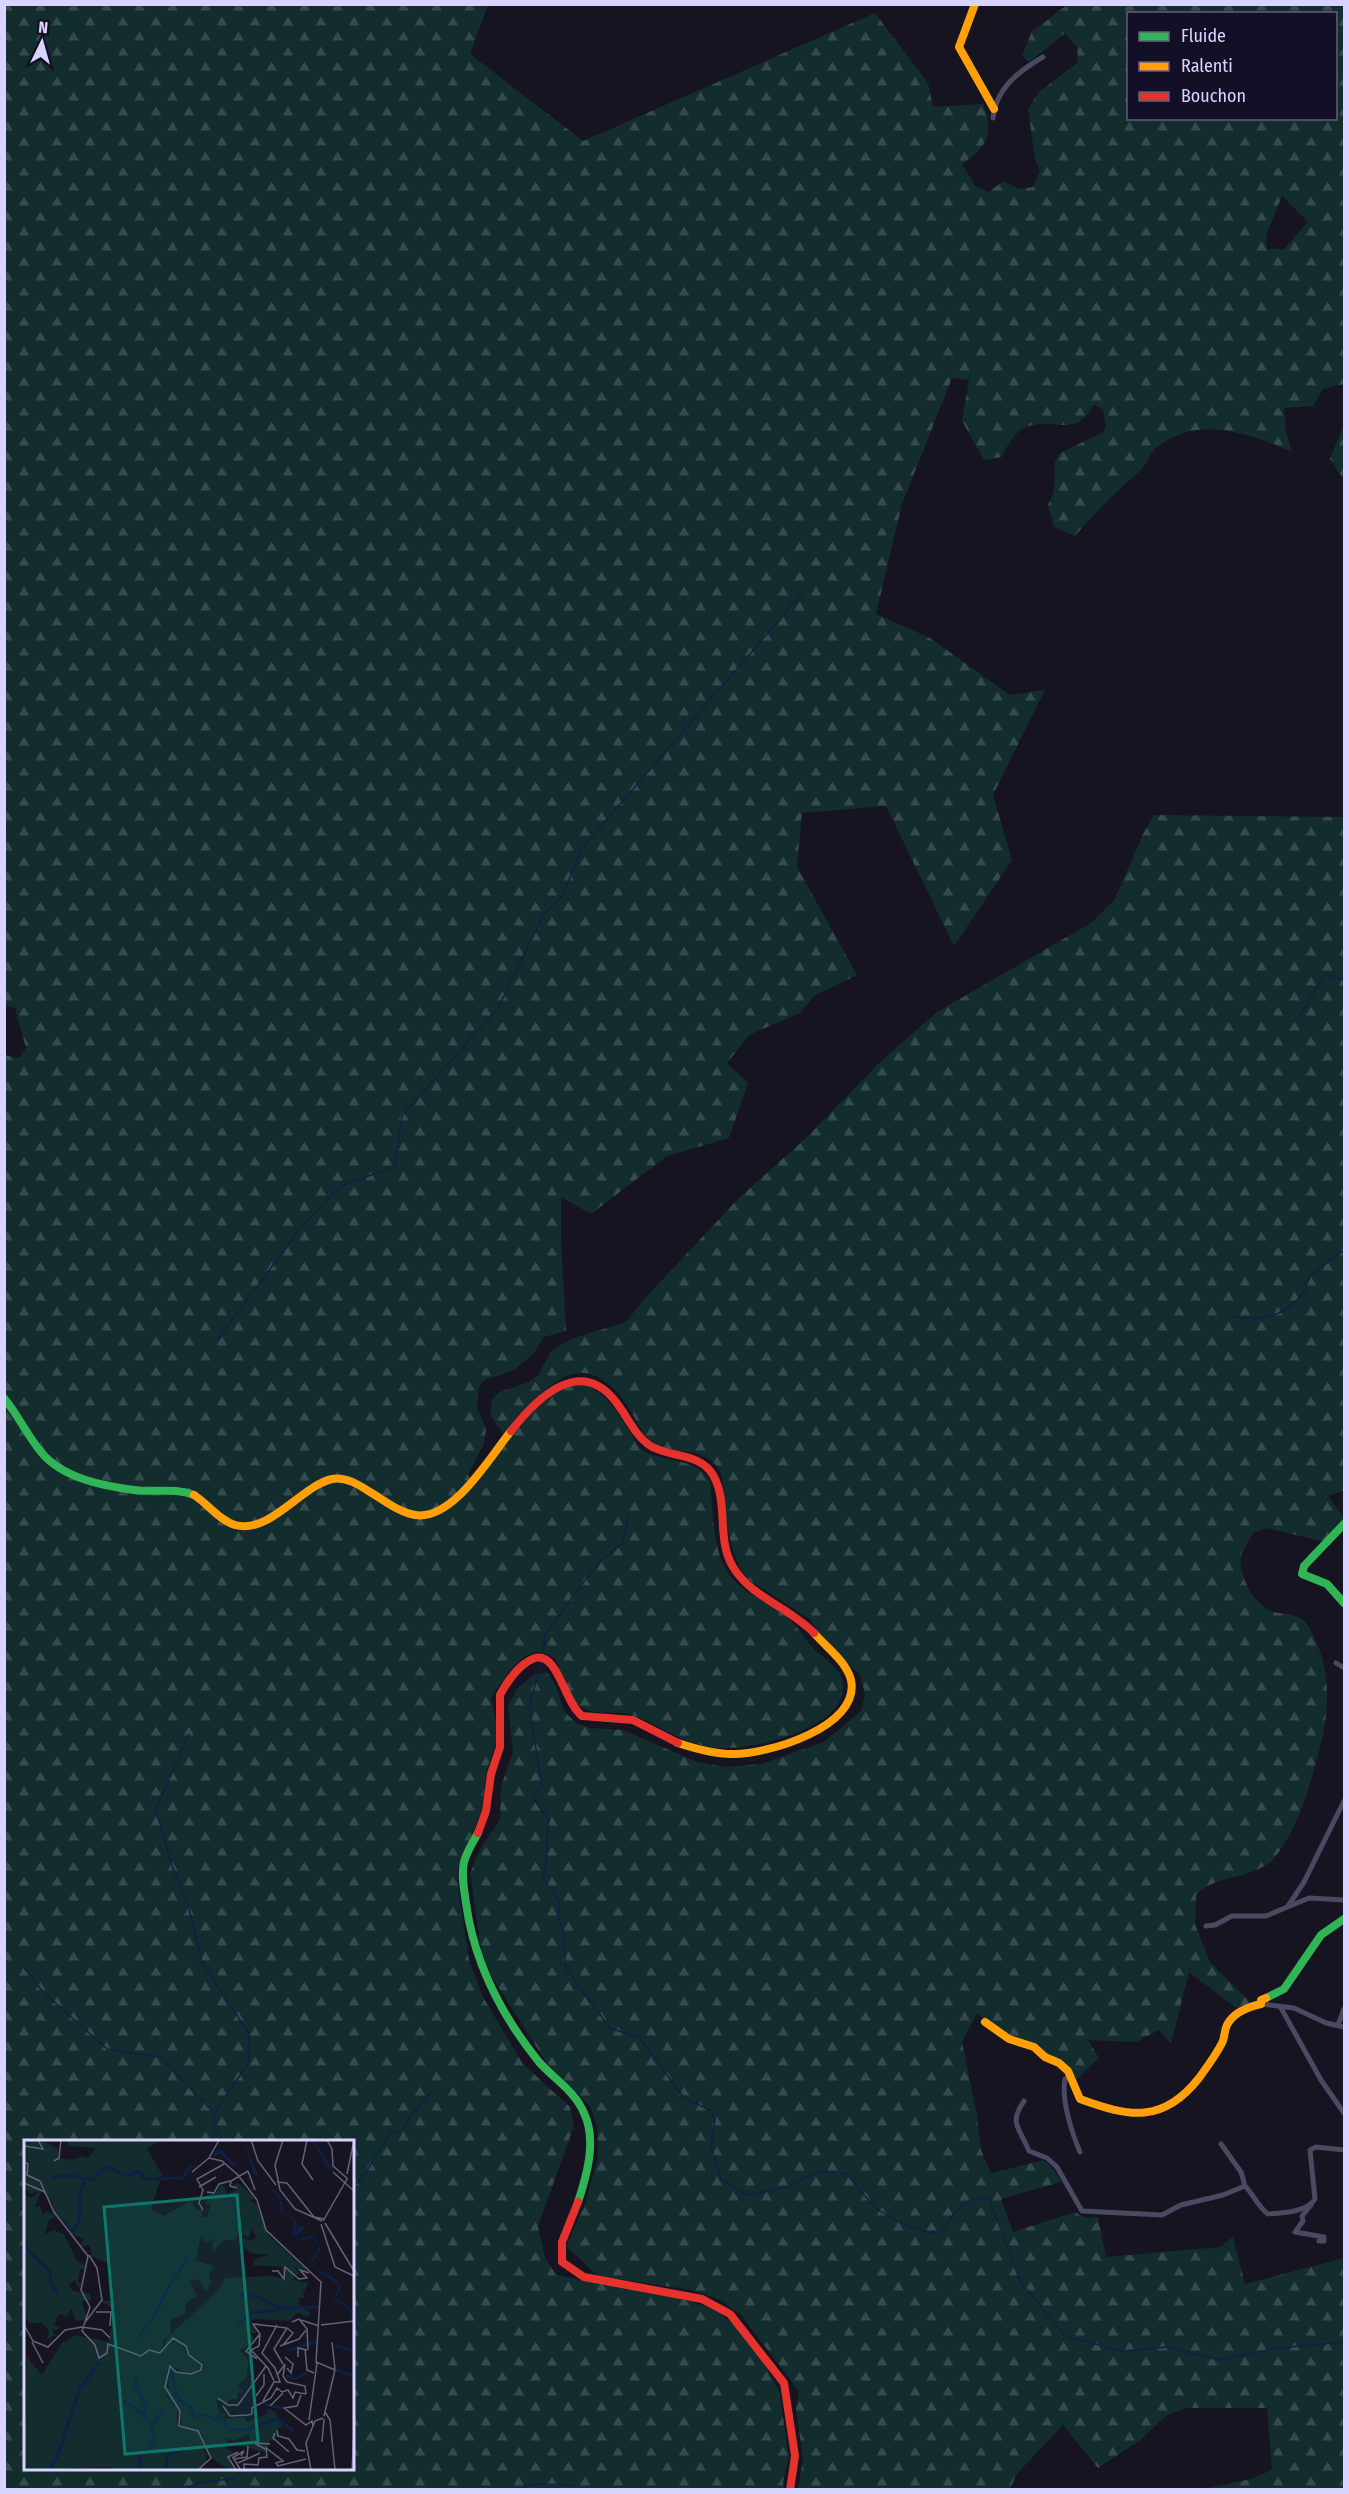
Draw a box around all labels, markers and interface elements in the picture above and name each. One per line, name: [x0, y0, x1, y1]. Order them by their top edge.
north arrow: [12, 12, 72, 72]
legend: [1127, 12, 1337, 120]
text: N: [38, 18, 49, 37]
text: Fluide: [1181, 25, 1226, 47]
text: Ralenti: [1181, 55, 1233, 77]
text: Bouchon: [1181, 85, 1246, 107]
inset map: [24, 2140, 354, 2470]

